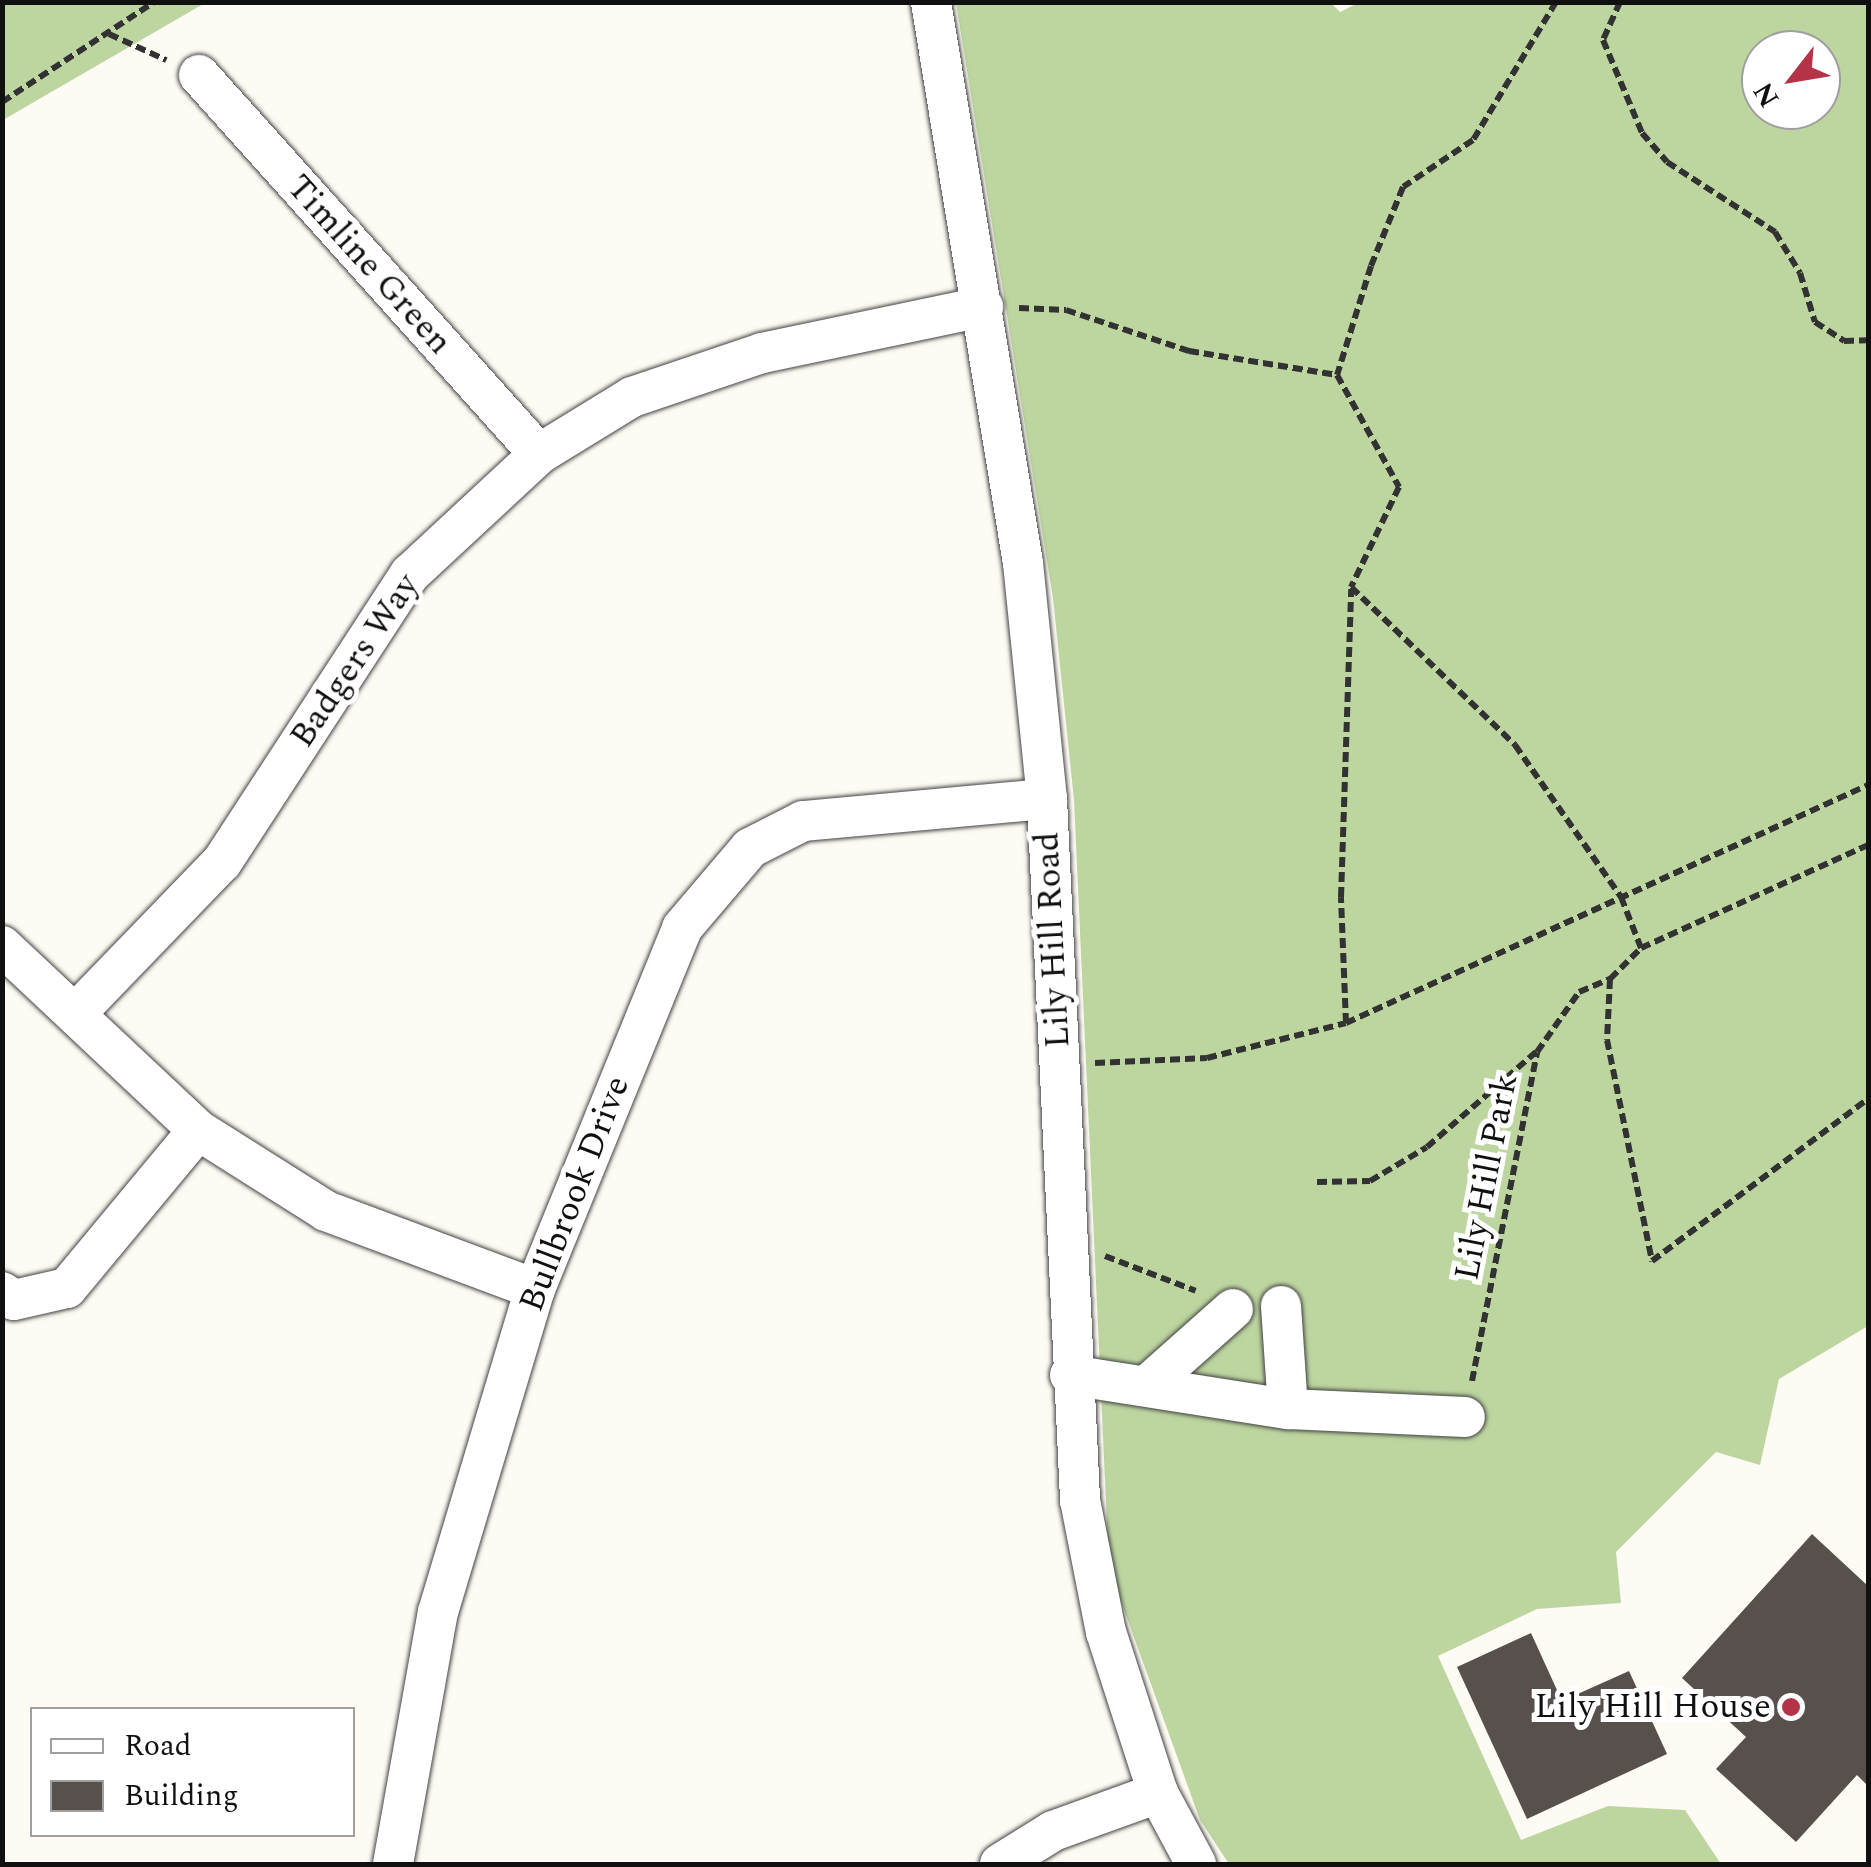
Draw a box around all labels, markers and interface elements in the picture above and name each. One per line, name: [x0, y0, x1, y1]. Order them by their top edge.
north arrow: [1741, 30, 1841, 130]
text: N: [1742, 74, 1791, 116]
street label: Timline Green: [277, 167, 461, 363]
street label: Badgers Way: [282, 566, 428, 756]
street label: Lily Hill Road: [1026, 831, 1080, 1049]
street label: Bullbrook Drive: [511, 1070, 639, 1318]
street label: Lily Hill Park: [1446, 1070, 1528, 1284]
place label: Lily Hill House: [1535, 1686, 1771, 1728]
marker: Lily Hill House: [1780, 1696, 1802, 1718]
legend: [30, 1707, 355, 1837]
text: Road: [124, 1723, 192, 1769]
text: Building: [124, 1773, 239, 1819]

